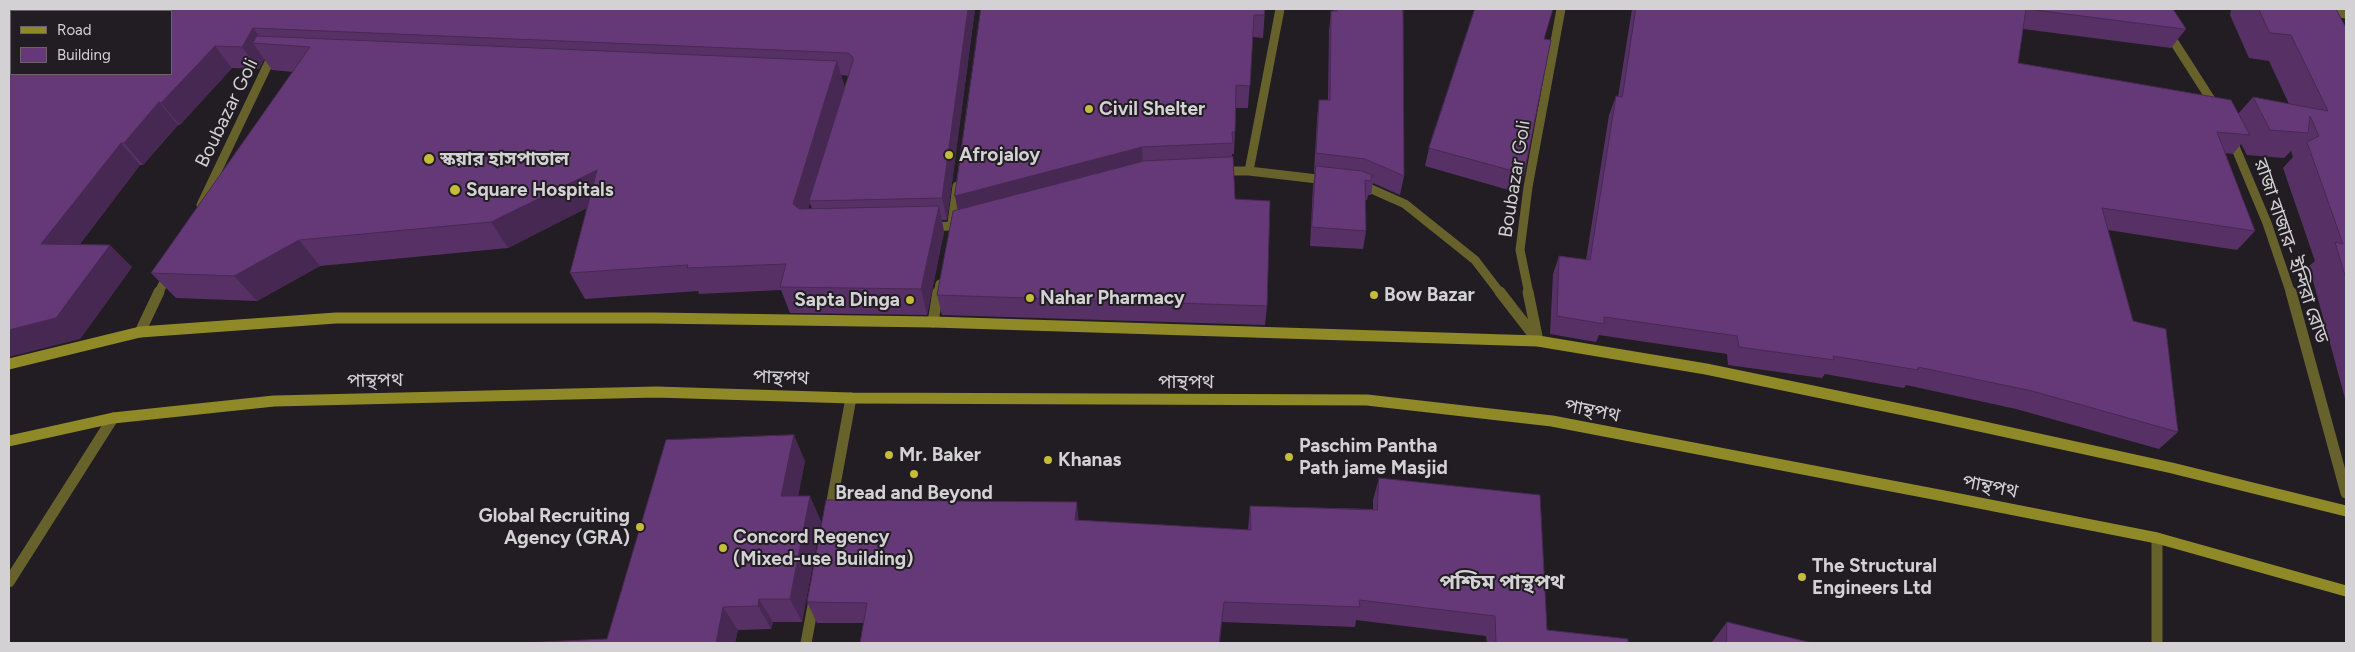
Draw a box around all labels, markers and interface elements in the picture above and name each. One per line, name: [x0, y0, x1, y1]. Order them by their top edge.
legend: [10, 10, 172, 75]
text: Road: [57, 21, 92, 39]
text: Building: [57, 46, 111, 64]
street label: Boubazar Goli: [191, 55, 263, 171]
place label: Civil Shelter: [1099, 98, 1205, 120]
marker: Civil Shelter: [1083, 103, 1095, 115]
street label: Boubazar Goli: [1494, 119, 1536, 239]
place label: Afrojaloy: [959, 144, 1040, 166]
place label: স্কয়ার হাসপাতাল: [440, 148, 569, 170]
marker: Afrojaloy: [943, 149, 955, 161]
marker: স্কয়ার হাসপাতাল: [422, 152, 436, 166]
street label: রাজা বাজার- ইন্দিরা রোড: [2249, 156, 2333, 346]
place label: Square Hospitals: [466, 179, 614, 201]
marker: Square Hospitals: [448, 183, 462, 197]
place label: Bow Bazar: [1384, 284, 1475, 306]
place label: Nahar Pharmacy: [1040, 287, 1185, 309]
place label: Sapta Dinga: [794, 289, 900, 311]
marker: Bow Bazar: [1368, 289, 1380, 301]
marker: Nahar Pharmacy: [1024, 292, 1036, 304]
marker: Sapta Dinga: [904, 294, 916, 306]
street label: পান্থপথ: [753, 366, 809, 390]
street label: পান্থপথ: [347, 369, 403, 393]
street label: পান্থপথ: [1158, 371, 1214, 393]
street label: পান্থপথ: [1562, 394, 1622, 428]
place label: Paschim Pantha Path jame Masjid: [1299, 435, 1448, 479]
place label: Mr. Baker: [899, 444, 981, 466]
marker: Mr. Baker: [883, 449, 895, 461]
place label: Khanas: [1058, 449, 1121, 471]
marker: Paschim Pantha Path jame Masjid: [1283, 451, 1295, 463]
marker: Khanas: [1042, 454, 1054, 466]
marker: Bread and Beyond: [908, 468, 920, 480]
street label: পান্থপথ: [1960, 470, 2020, 504]
place label: Bread and Beyond: [835, 482, 993, 504]
place label: Global Recruiting Agency (GRA): [479, 505, 630, 549]
marker: Global Recruiting Agency (GRA): [634, 521, 646, 533]
place label: Concord Regency (Mixed-use Building): [733, 526, 913, 570]
marker: Concord Regency (Mixed-use Building): [717, 542, 729, 554]
place label: The Structural Engineers Ltd: [1812, 555, 1937, 599]
district label: পশ্চিম পান্থপথ: [1439, 570, 1565, 596]
marker: The Structural Engineers Ltd: [1796, 571, 1808, 583]

